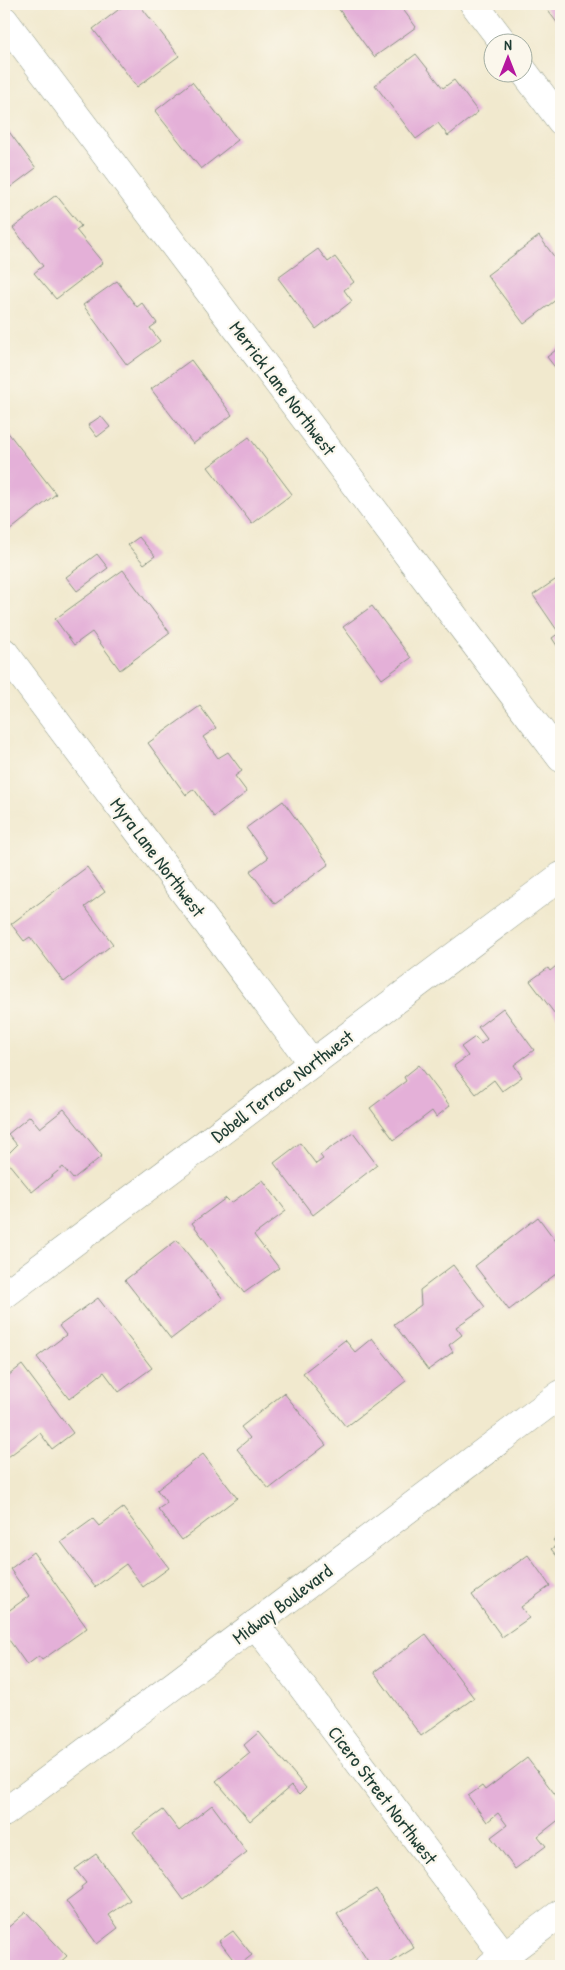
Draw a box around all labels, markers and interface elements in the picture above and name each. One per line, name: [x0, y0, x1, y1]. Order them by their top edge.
north arrow: [482, 32, 532, 82]
text: N: [504, 35, 512, 54]
street label: Merrick Lane Northwest: [224, 315, 342, 461]
street label: Myra Lane Northwest: [104, 792, 212, 922]
street label: Dobell Terrace Northwest: [205, 1024, 359, 1148]
street label: Midway Boulevard: [227, 1557, 338, 1650]
street label: Cicero Street Northwest: [322, 1720, 444, 1870]

